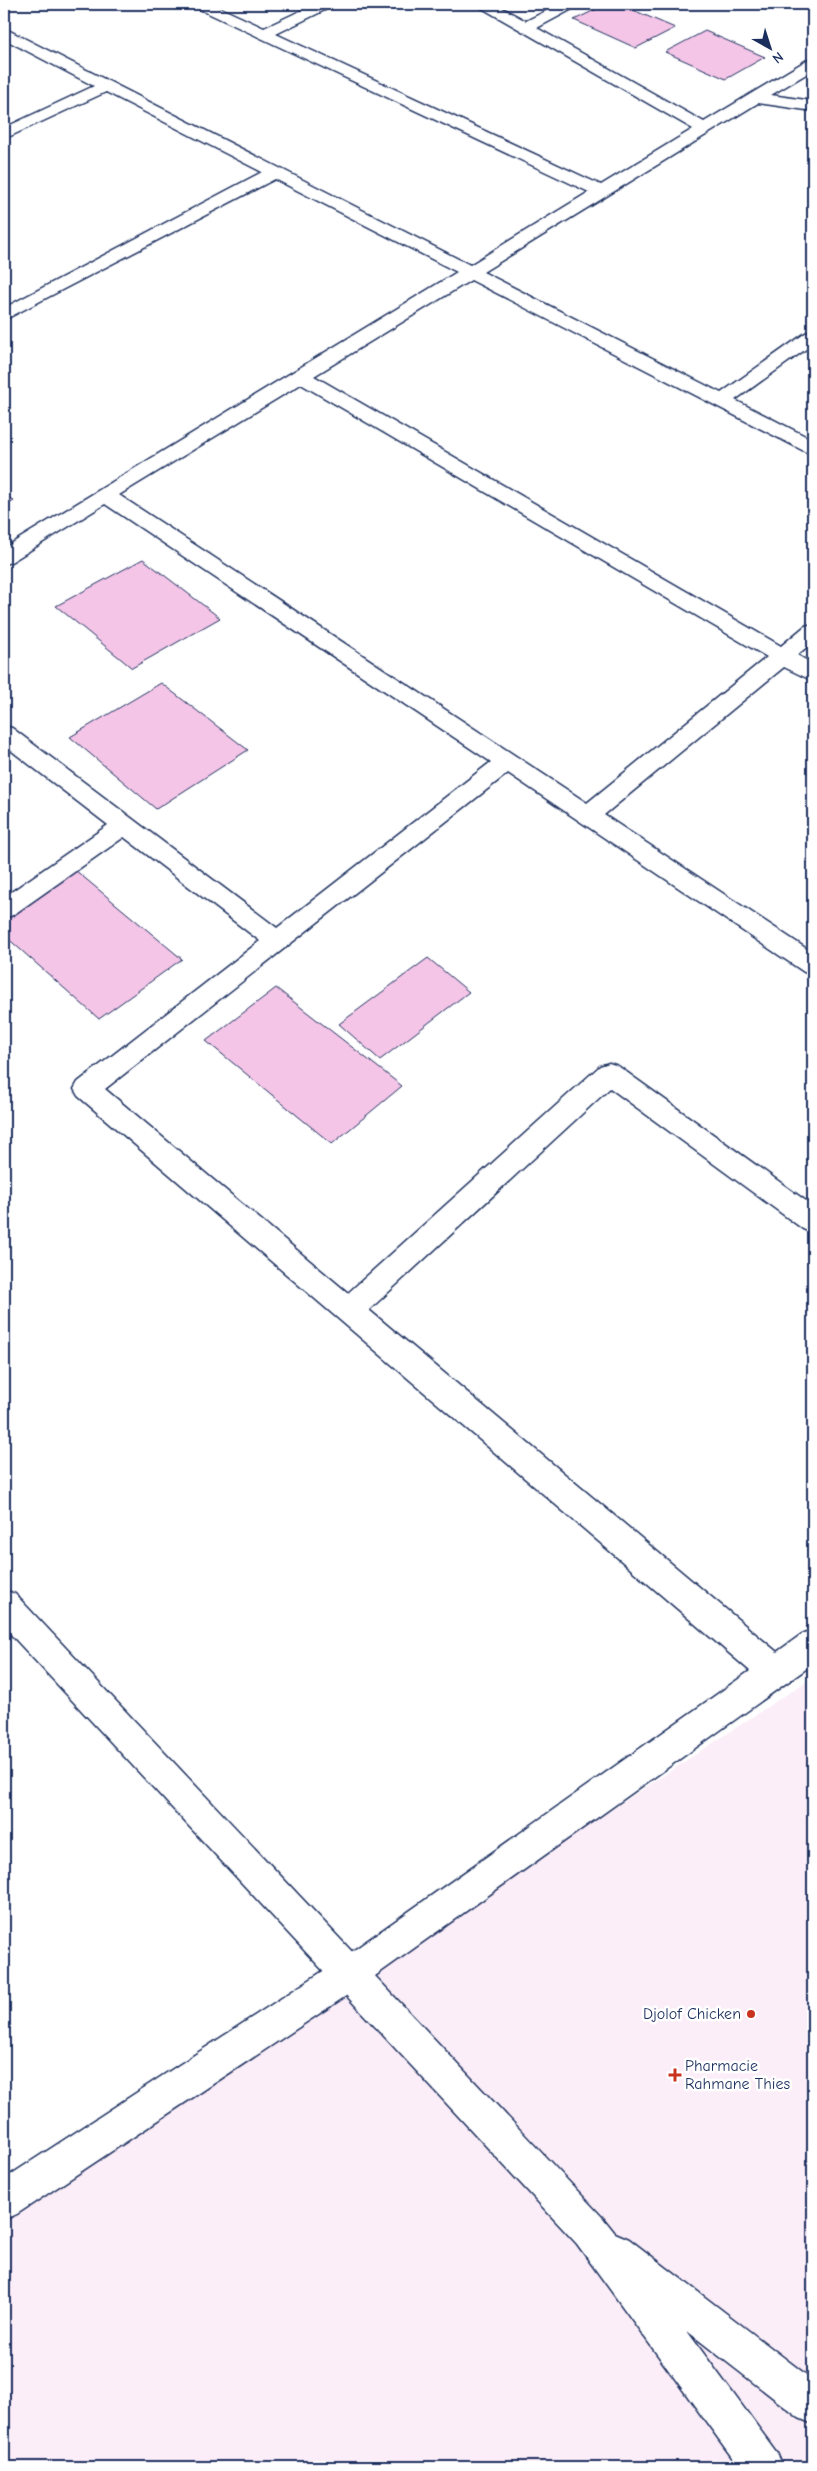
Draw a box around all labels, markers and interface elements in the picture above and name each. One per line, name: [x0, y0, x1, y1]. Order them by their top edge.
north arrow: [744, 22, 794, 72]
text: N: [769, 48, 787, 67]
place label: Djolof Chicken: [643, 2005, 741, 2023]
marker: Djolof Chicken: [745, 2008, 757, 2020]
place label: Pharmacie Rahmane Thies: [685, 2057, 790, 2093]
marker: Pharmacie Rahmane Thies: [669, 2069, 681, 2081]

